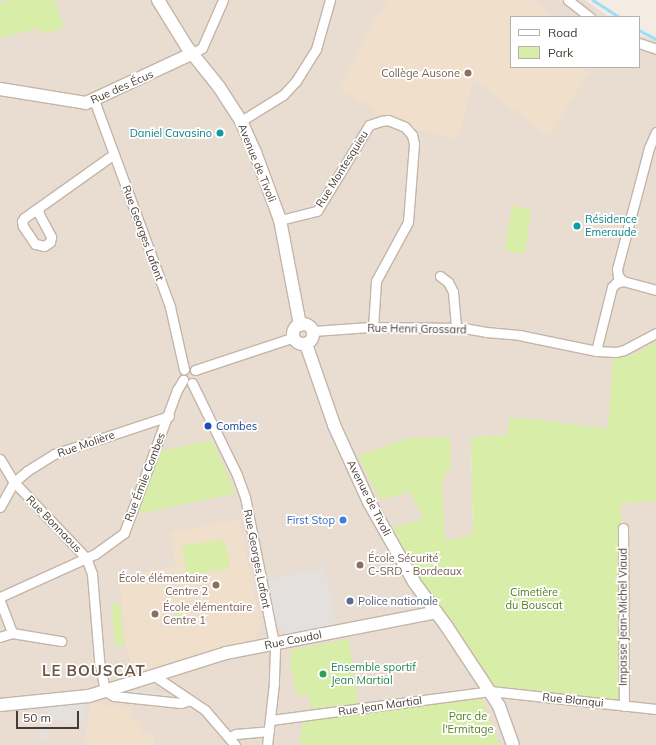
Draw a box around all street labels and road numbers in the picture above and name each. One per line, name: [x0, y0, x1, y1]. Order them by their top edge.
street label: Rue des Écus: [89, 67, 155, 107]
street label: Avenue de Tivoli: [235, 122, 279, 204]
street label: Rue Montesquieu: [313, 128, 371, 210]
street label: Rue Georges Lafont: [120, 183, 166, 283]
street label: Rue Henri Grossard: [367, 322, 467, 336]
street label: Rue Molière: [56, 428, 116, 460]
street label: Rue Émile Combes: [122, 431, 168, 523]
street label: Avenue de Tivoli: [344, 458, 394, 538]
street label: Rue Bonnaous: [23, 493, 85, 555]
street label: Rue Georges Lafont: [241, 508, 273, 610]
street label: Impasse Jean-Michel Viaud: [616, 548, 630, 686]
street label: Rue Coudol: [263, 628, 323, 652]
street label: Rue Blanqui: [542, 690, 604, 710]
street label: Rue Jean Martial: [337, 694, 423, 718]

